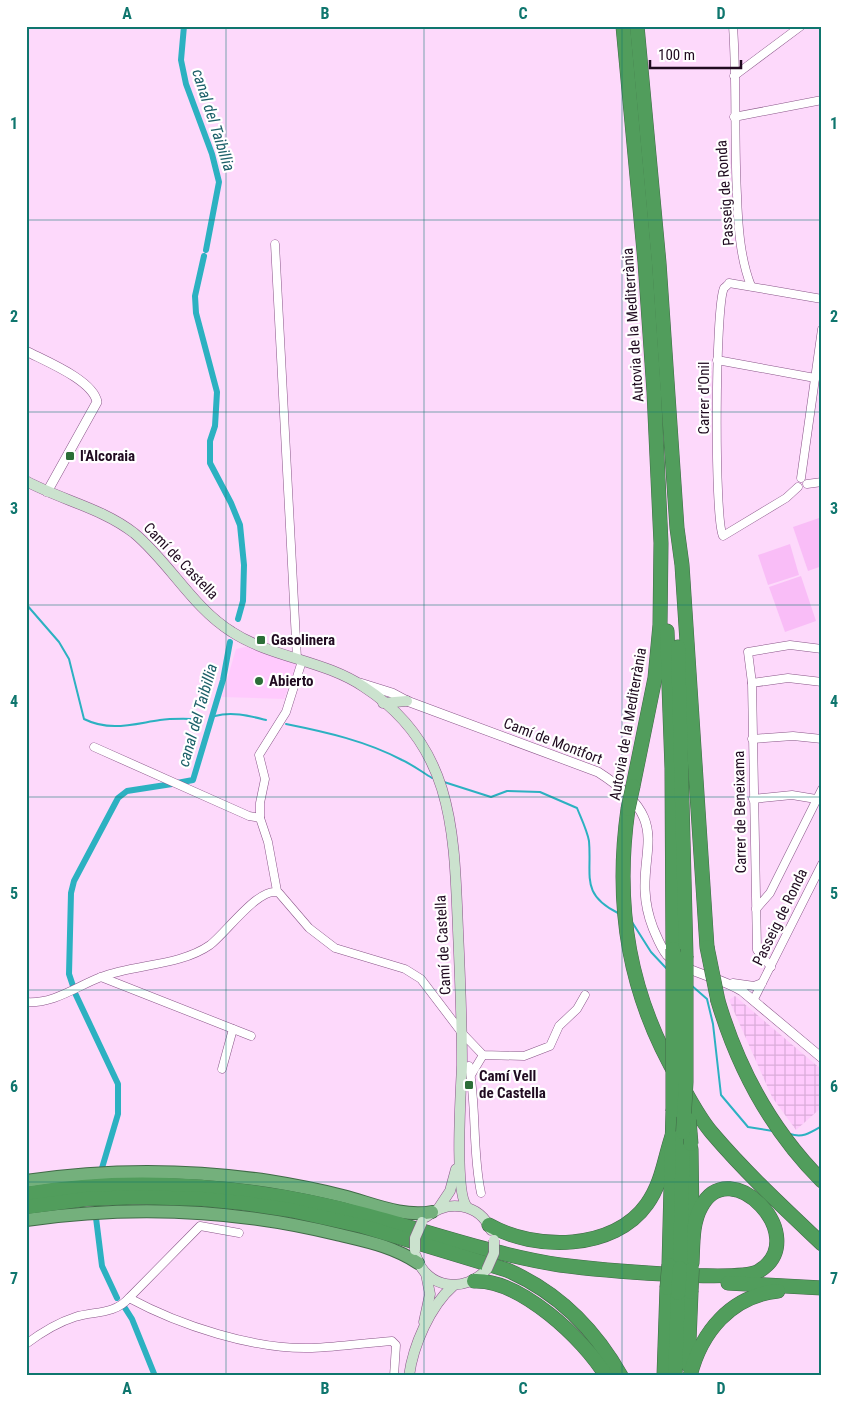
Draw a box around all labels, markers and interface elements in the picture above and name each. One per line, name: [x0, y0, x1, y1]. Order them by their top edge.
text: A: [122, 4, 132, 23]
text: B: [321, 4, 330, 23]
text: C: [518, 4, 528, 23]
text: D: [716, 4, 726, 23]
scale bar: [650, 38, 742, 70]
text: 100 m: [658, 46, 695, 64]
water label: canal del Taibillia: [188, 67, 239, 174]
text: 1: [10, 114, 18, 133]
text: 1: [830, 114, 838, 133]
street label: Passeig de Ronda: [712, 140, 738, 246]
street label: Autovia de la Mediterrània: [619, 247, 647, 403]
text: 2: [10, 307, 18, 326]
text: 2: [830, 307, 838, 326]
street label: Carrer d'Onil: [695, 362, 713, 434]
place label: l'Alcoraia: [80, 447, 135, 465]
marker: l'Alcoraia: [64, 450, 76, 462]
text: 3: [10, 499, 18, 518]
text: 3: [830, 499, 838, 518]
street label: Camí de Castella: [140, 519, 222, 603]
place label: Gasolinera: [271, 631, 335, 649]
marker: Gasolinera: [255, 634, 267, 646]
street label: Autovia de la Mediterrània: [606, 646, 650, 802]
water label: canal del Taibillia: [174, 661, 221, 769]
place label: Abierto: [269, 672, 314, 690]
marker: Abierto: [253, 675, 265, 687]
text: 4: [10, 692, 18, 711]
text: 4: [830, 692, 838, 711]
street label: Camí de Montfort: [501, 714, 605, 768]
street label: Carrer de Beneixama: [730, 750, 750, 874]
street label: Passeig de Ronda: [749, 866, 811, 968]
text: 5: [10, 884, 18, 903]
text: 5: [830, 884, 838, 903]
street label: Camí de Castella: [431, 895, 455, 995]
place label: Camí Vell de Castella: [479, 1067, 546, 1102]
text: 6: [10, 1077, 18, 1096]
text: 6: [830, 1077, 838, 1096]
marker: Camí Vell de Castella: [463, 1079, 475, 1091]
text: 7: [10, 1269, 18, 1288]
text: 7: [830, 1269, 838, 1288]
text: A: [122, 1379, 132, 1398]
text: B: [321, 1379, 330, 1398]
text: C: [518, 1379, 528, 1398]
text: D: [716, 1379, 726, 1398]

